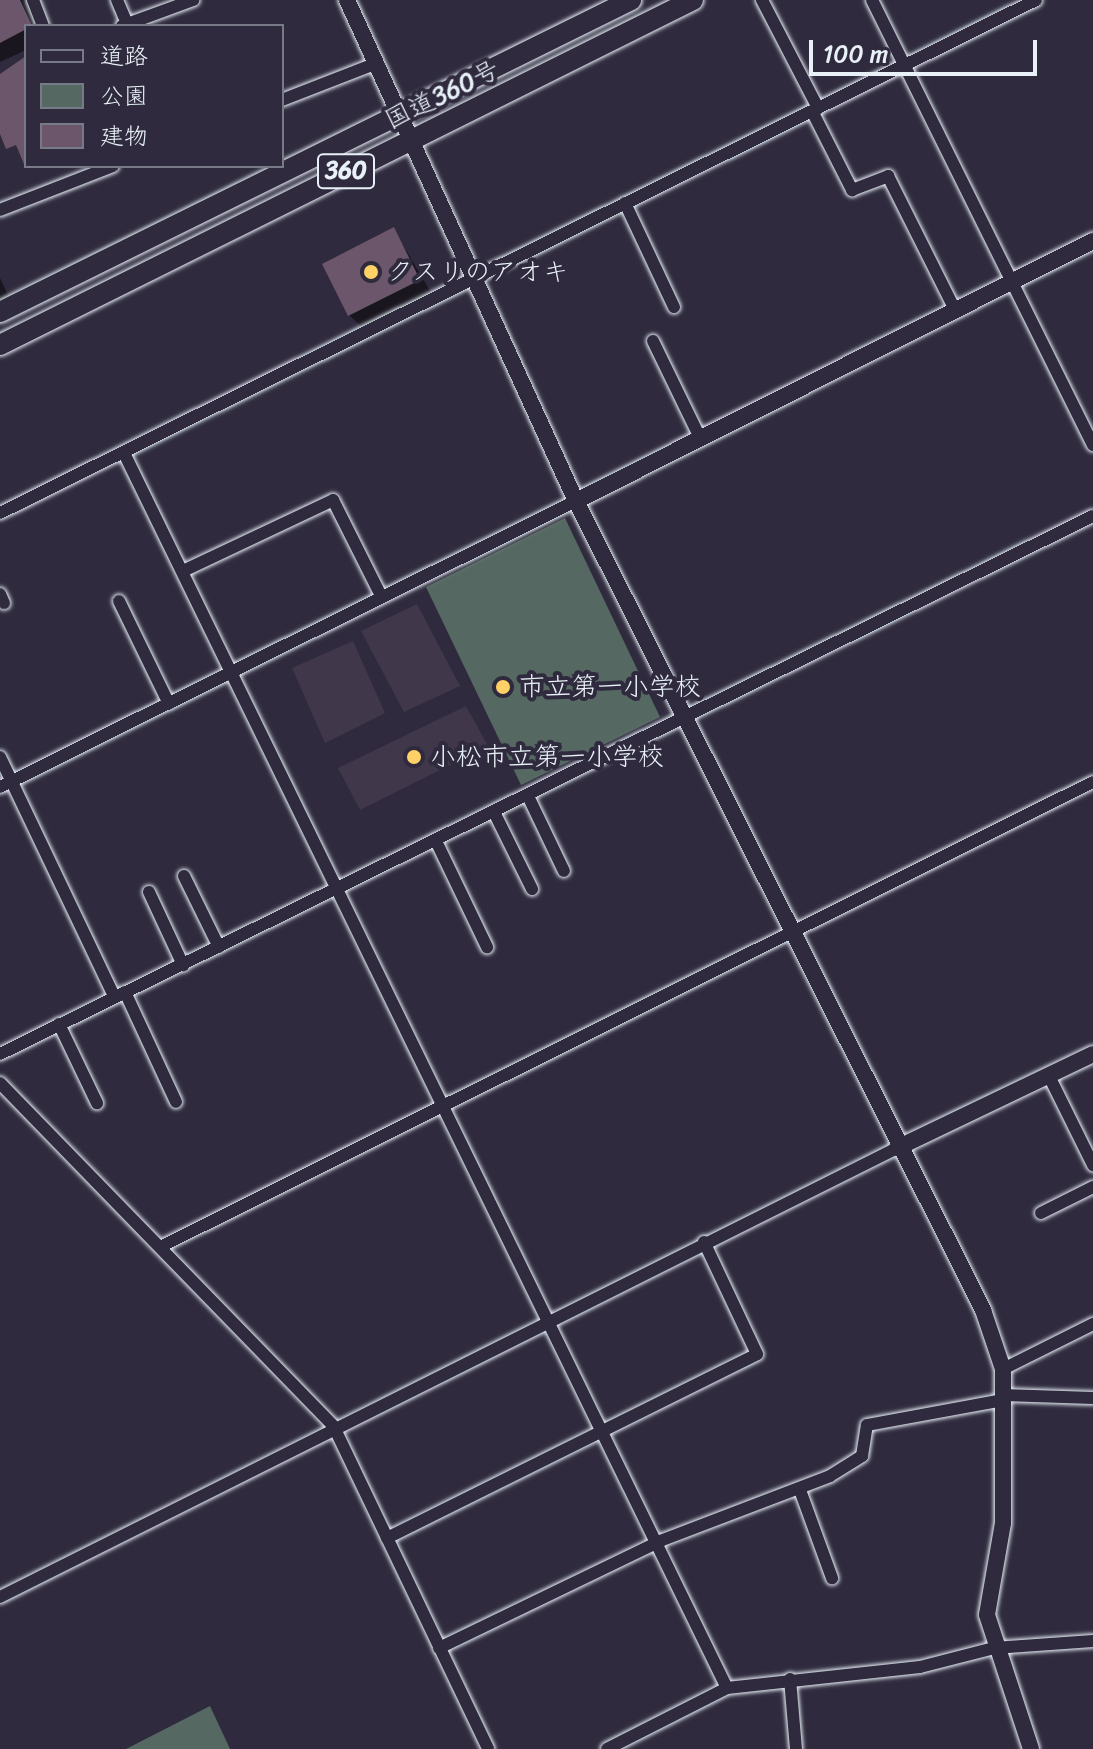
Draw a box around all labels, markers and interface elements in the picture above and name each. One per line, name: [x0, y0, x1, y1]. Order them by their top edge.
legend: [24, 24, 284, 168]
scale bar: [813, 24, 1041, 74]
text: 100 m: [823, 33, 888, 75]
text: 道路: [100, 35, 148, 77]
street label: 国道360号: [380, 54, 504, 136]
text: 公園: [100, 75, 148, 117]
text: 建物: [100, 115, 148, 157]
road number: 360: [316, 151, 376, 191]
place label: クスリのアオキ: [387, 256, 569, 288]
marker: クスリのアオキ: [362, 263, 380, 281]
place label: 市立第一小学校: [519, 671, 701, 703]
marker: 市立第一小学校: [494, 678, 512, 696]
place label: 小松市立第一小学校: [430, 741, 664, 773]
marker: 小松市立第一小学校: [405, 748, 423, 766]

